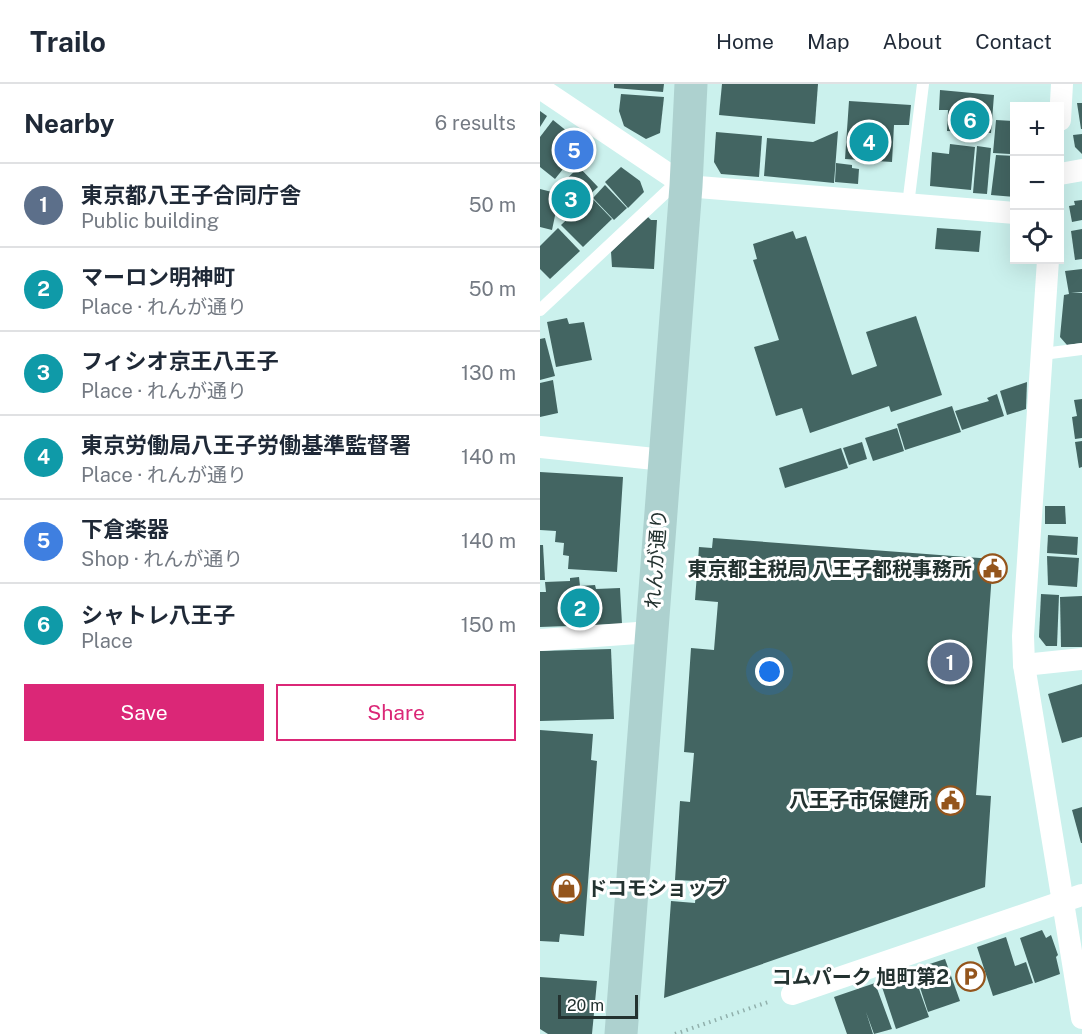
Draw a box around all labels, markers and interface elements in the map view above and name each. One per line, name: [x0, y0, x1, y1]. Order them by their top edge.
text: Trailo: [30, 25, 106, 58]
text: Home: [716, 29, 774, 54]
text: Map: [807, 29, 850, 54]
text: About: [883, 29, 942, 54]
text: Contact: [975, 29, 1052, 54]
pin: 6: [950, 98, 990, 142]
map controls: [1010, 102, 1064, 264]
button: +: [1010, 102, 1064, 156]
text: Nearby: [24, 108, 114, 139]
text: 6 results: [435, 111, 516, 135]
pin: 4: [850, 120, 888, 164]
pin: 5: [555, 128, 594, 172]
button: −: [1010, 156, 1064, 210]
pin: 3: [552, 176, 591, 222]
text: 東京都八王子合同庁舎: [81, 182, 301, 208]
text: 1: [39, 193, 48, 217]
text: 50 m: [469, 193, 516, 217]
text: Public building: [81, 209, 219, 233]
button: locate: [1010, 210, 1064, 264]
text: マーロン明神町: [81, 264, 235, 290]
text: 2: [37, 277, 50, 301]
text: 50 m: [469, 277, 516, 301]
text: Place · れんが通り: [81, 295, 247, 319]
text: フィシオ京王八王子: [81, 348, 279, 374]
text: 3: [37, 361, 50, 385]
text: 130 m: [461, 361, 516, 385]
text: Place · れんが通り: [81, 379, 247, 403]
text: 東京労働局八王子労働基準監督署: [81, 432, 411, 458]
text: 4: [37, 445, 50, 469]
text: 140 m: [461, 445, 516, 469]
text: Place · れんが通り: [81, 463, 247, 487]
street label: れんが通り: [641, 508, 671, 610]
text: 下倉楽器: [81, 516, 169, 542]
text: 5: [37, 529, 50, 553]
text: 140 m: [461, 529, 516, 553]
text: Shop · れんが通り: [81, 547, 243, 571]
public building icon: 東京都主税局 八王子都税事務所: [977, 553, 1009, 585]
place label: 東京都主税局 八王子都税事務所: [687, 557, 972, 581]
pin: 2: [560, 586, 600, 630]
text: シャトレ八王子: [81, 602, 235, 628]
text: 6: [37, 613, 50, 637]
text: 150 m: [461, 613, 516, 637]
text: Place: [81, 629, 133, 653]
pin: 1: [930, 640, 970, 684]
your location: [755, 657, 784, 686]
button: Save: [24, 684, 264, 741]
button: Share: [276, 684, 516, 741]
public building icon: 八王子市保健所: [934, 784, 966, 816]
place label: 八王子市保健所: [789, 788, 929, 812]
shop icon: ドコモショップ: [550, 872, 582, 904]
place label: ドコモショップ: [587, 876, 727, 900]
parking icon: コムパーク 旭町第2: [954, 961, 986, 993]
place label: コムパーク 旭町第2: [772, 965, 949, 989]
scale bar: [558, 992, 638, 1020]
text: 20 m: [567, 996, 604, 1015]

